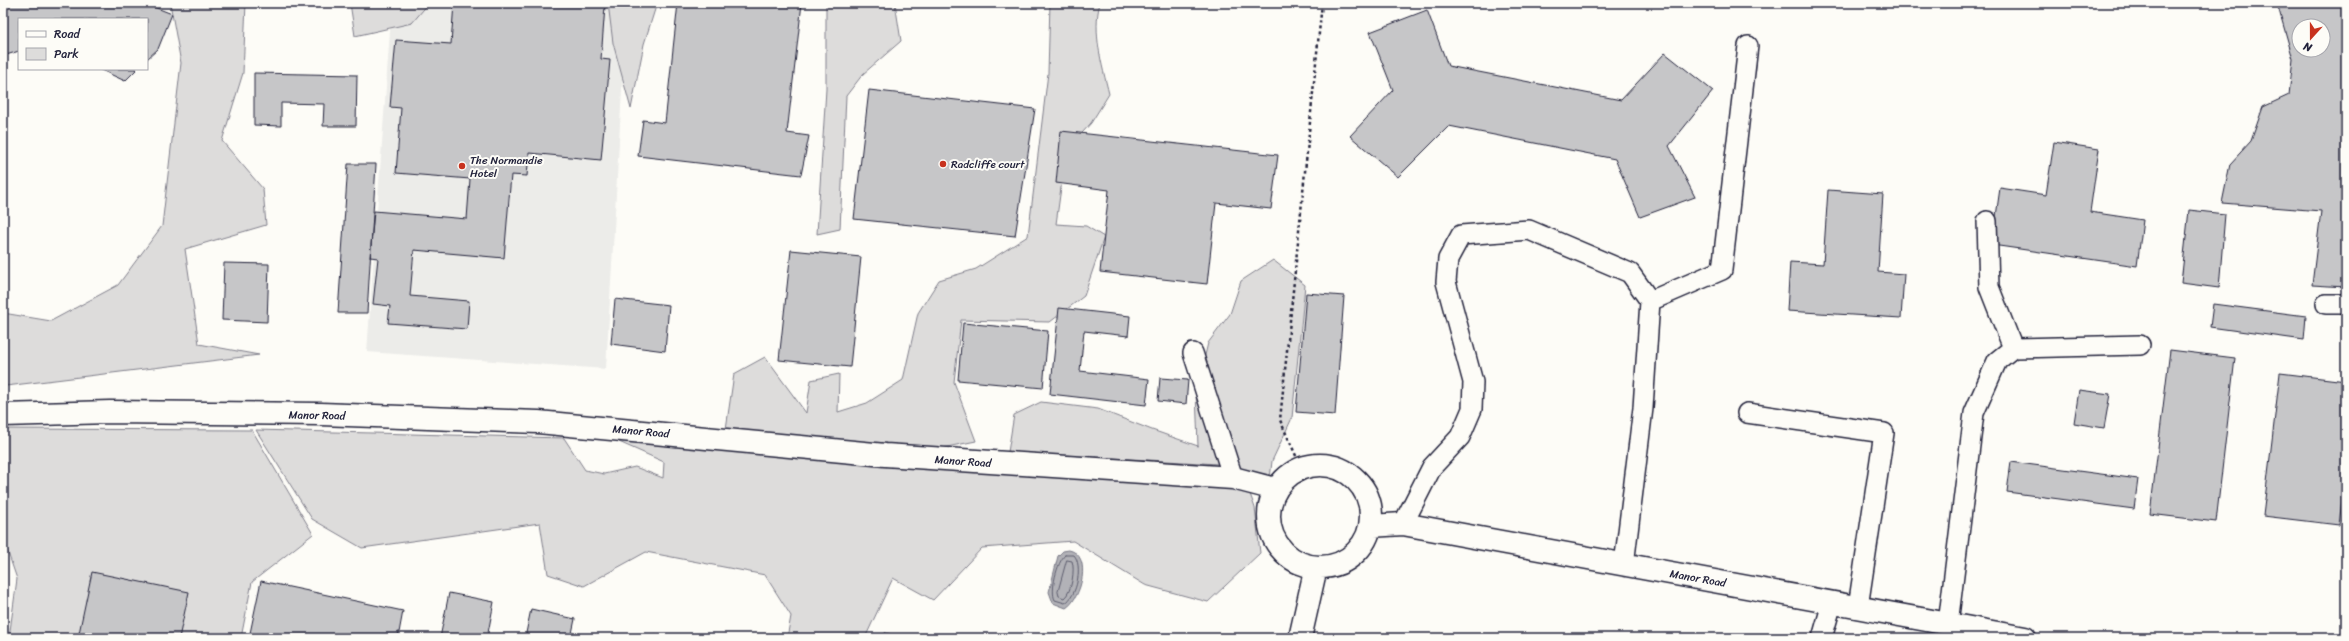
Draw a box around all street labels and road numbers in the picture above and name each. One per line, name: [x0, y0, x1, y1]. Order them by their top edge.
street label: Manor Road: [288, 406, 347, 426]
street label: Manor Road: [612, 420, 671, 444]
street label: Manor Road: [934, 450, 993, 473]
street label: Manor Road: [1668, 564, 1729, 593]

